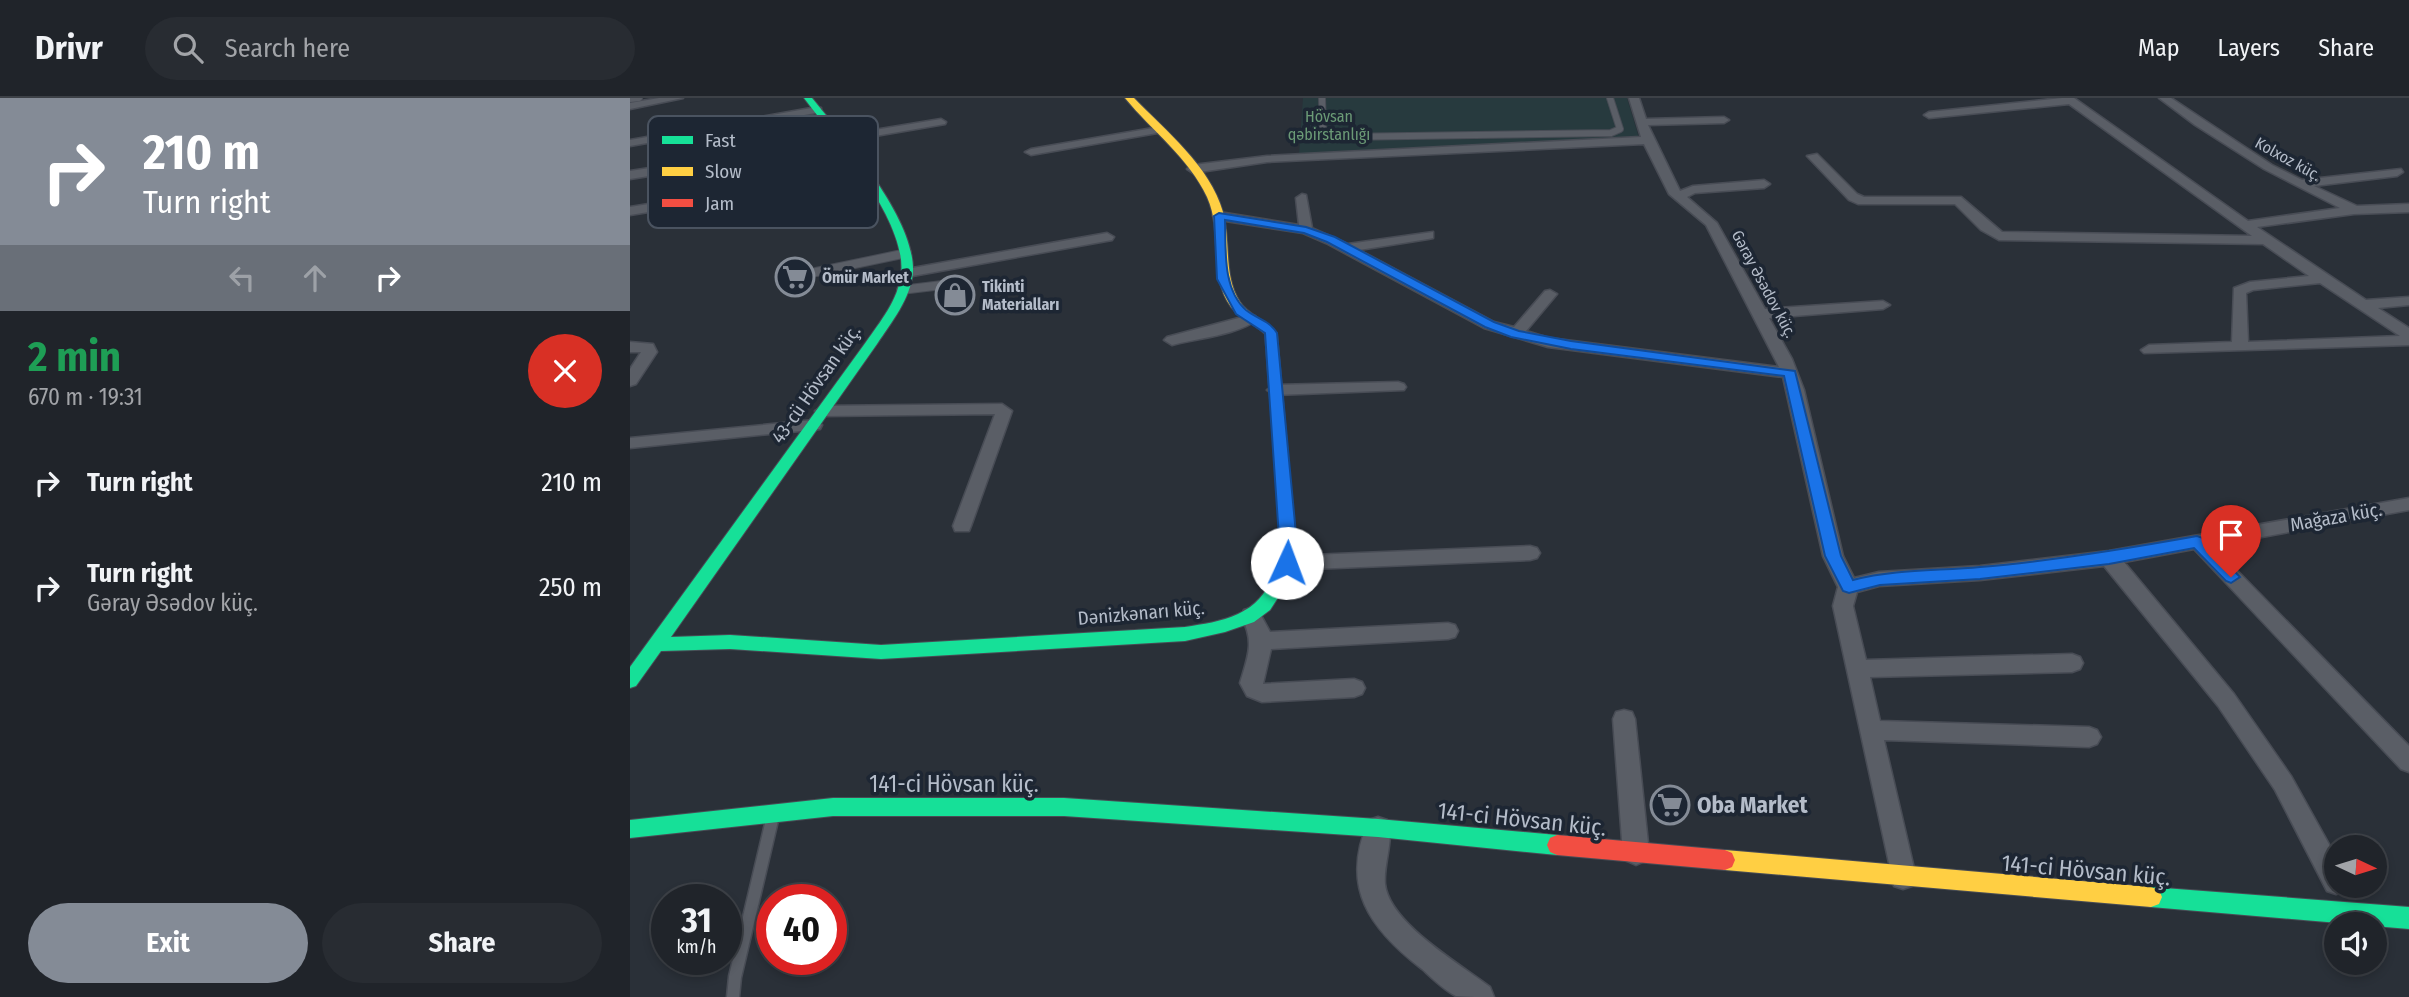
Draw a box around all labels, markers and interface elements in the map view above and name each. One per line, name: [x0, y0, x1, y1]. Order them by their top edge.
search box: [145, 17, 635, 80]
text: Drivr: [35, 28, 103, 68]
icon: search: [169, 29, 207, 67]
text: Search here: [225, 33, 350, 64]
text: Map: [2138, 34, 2180, 62]
text: Layers: [2218, 34, 2280, 62]
text: Share: [2318, 34, 2374, 62]
park label: Hövsan qəbirstanlığı: [1288, 107, 1370, 144]
legend: [648, 116, 878, 228]
text: 210 m: [143, 123, 260, 182]
icon: right: [28, 126, 119, 217]
text: Fast: [705, 129, 736, 152]
street label: Kolxoz küç.: [2252, 133, 2324, 185]
text: Slow: [705, 160, 742, 183]
text: Turn right: [143, 183, 270, 221]
text: Jam: [705, 192, 734, 215]
street label: Gəray Əsədov küç.: [1728, 227, 1800, 341]
supermarket icon: Ömür Market: [774, 256, 816, 298]
icon: left: [223, 259, 261, 297]
icon: ahead: [296, 259, 334, 297]
icon: right: [369, 259, 407, 297]
place label: Ömür Market: [822, 267, 909, 287]
shop icon: Tikinti Materialları: [934, 274, 976, 316]
place label: Tikinti Materialları: [982, 277, 1059, 314]
street label: 43-cü Hövsan küç.: [767, 320, 865, 448]
text: 2 min: [28, 332, 121, 382]
button: close: [528, 334, 602, 408]
text: 670 m · 19:31: [28, 383, 143, 411]
icon: right: [28, 464, 66, 502]
text: Turn right: [87, 467, 193, 498]
text: 210 m: [541, 467, 602, 498]
street label: Mağaza küç.: [2288, 498, 2384, 536]
pin: [2201, 505, 2261, 577]
icon: arrive: [2212, 516, 2250, 554]
position arrow: [1250, 526, 1324, 600]
text: Turn right: [87, 558, 193, 589]
icon: right: [28, 569, 66, 607]
text: 250 m: [539, 572, 602, 603]
text: Gəray Əsədov küç.: [87, 589, 258, 617]
street label: Dənizkənarı küç.: [1077, 596, 1205, 630]
street label: 141-ci Hövsan küç.: [869, 770, 1039, 798]
supermarket icon: Oba Market: [1649, 784, 1691, 826]
place label: Oba Market: [1697, 791, 1808, 819]
street label: 141-ci Hövsan küç.: [1436, 796, 1608, 842]
north arrow: [2324, 835, 2387, 898]
map controls: [2324, 835, 2387, 975]
street label: 141-ci Hövsan küç.: [2000, 849, 2172, 891]
speed limit sign: 40: [756, 884, 847, 975]
text: 31: [681, 899, 712, 941]
button: Exit: [28, 903, 308, 983]
button: Share: [322, 903, 602, 983]
button: sound: [2324, 912, 2387, 975]
text: km/h: [676, 936, 717, 958]

